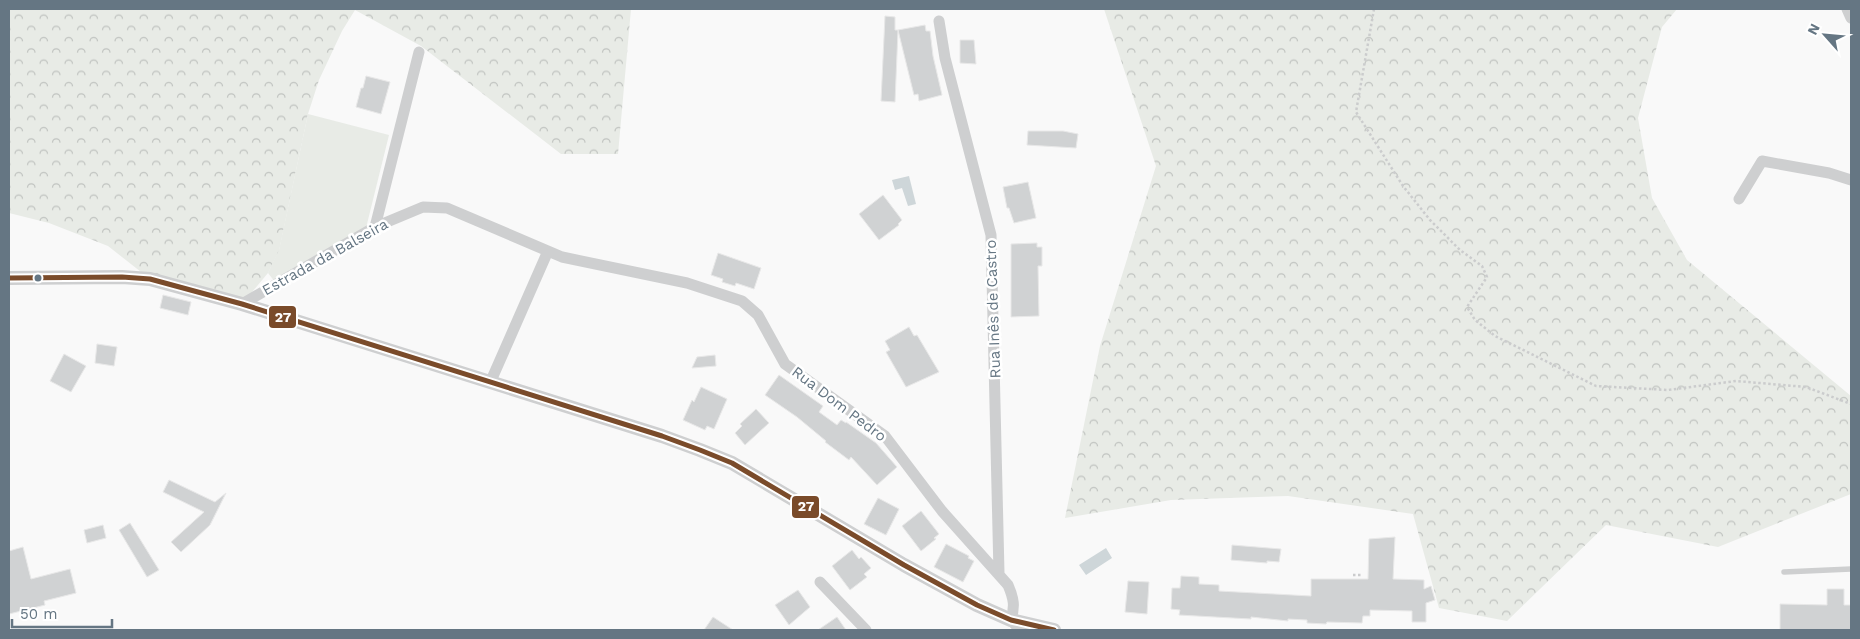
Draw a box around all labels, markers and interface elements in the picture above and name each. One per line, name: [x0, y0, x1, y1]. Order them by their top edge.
north arrow: [1800, 10, 1850, 60]
text: N: [1804, 21, 1823, 37]
street label: Estrada da Balseira: [259, 215, 392, 299]
street label: Rua Inês de Castro: [982, 239, 1004, 379]
unlabelled marker: [33, 273, 43, 283]
line badge: 27: [268, 305, 297, 329]
text: 27: [275, 309, 292, 325]
street label: Rua Dom Pedro: [788, 363, 890, 445]
line badge: 27: [791, 495, 820, 519]
text: 27: [798, 498, 815, 514]
scale bar: [12, 596, 112, 628]
text: 50 m: [20, 605, 57, 623]

